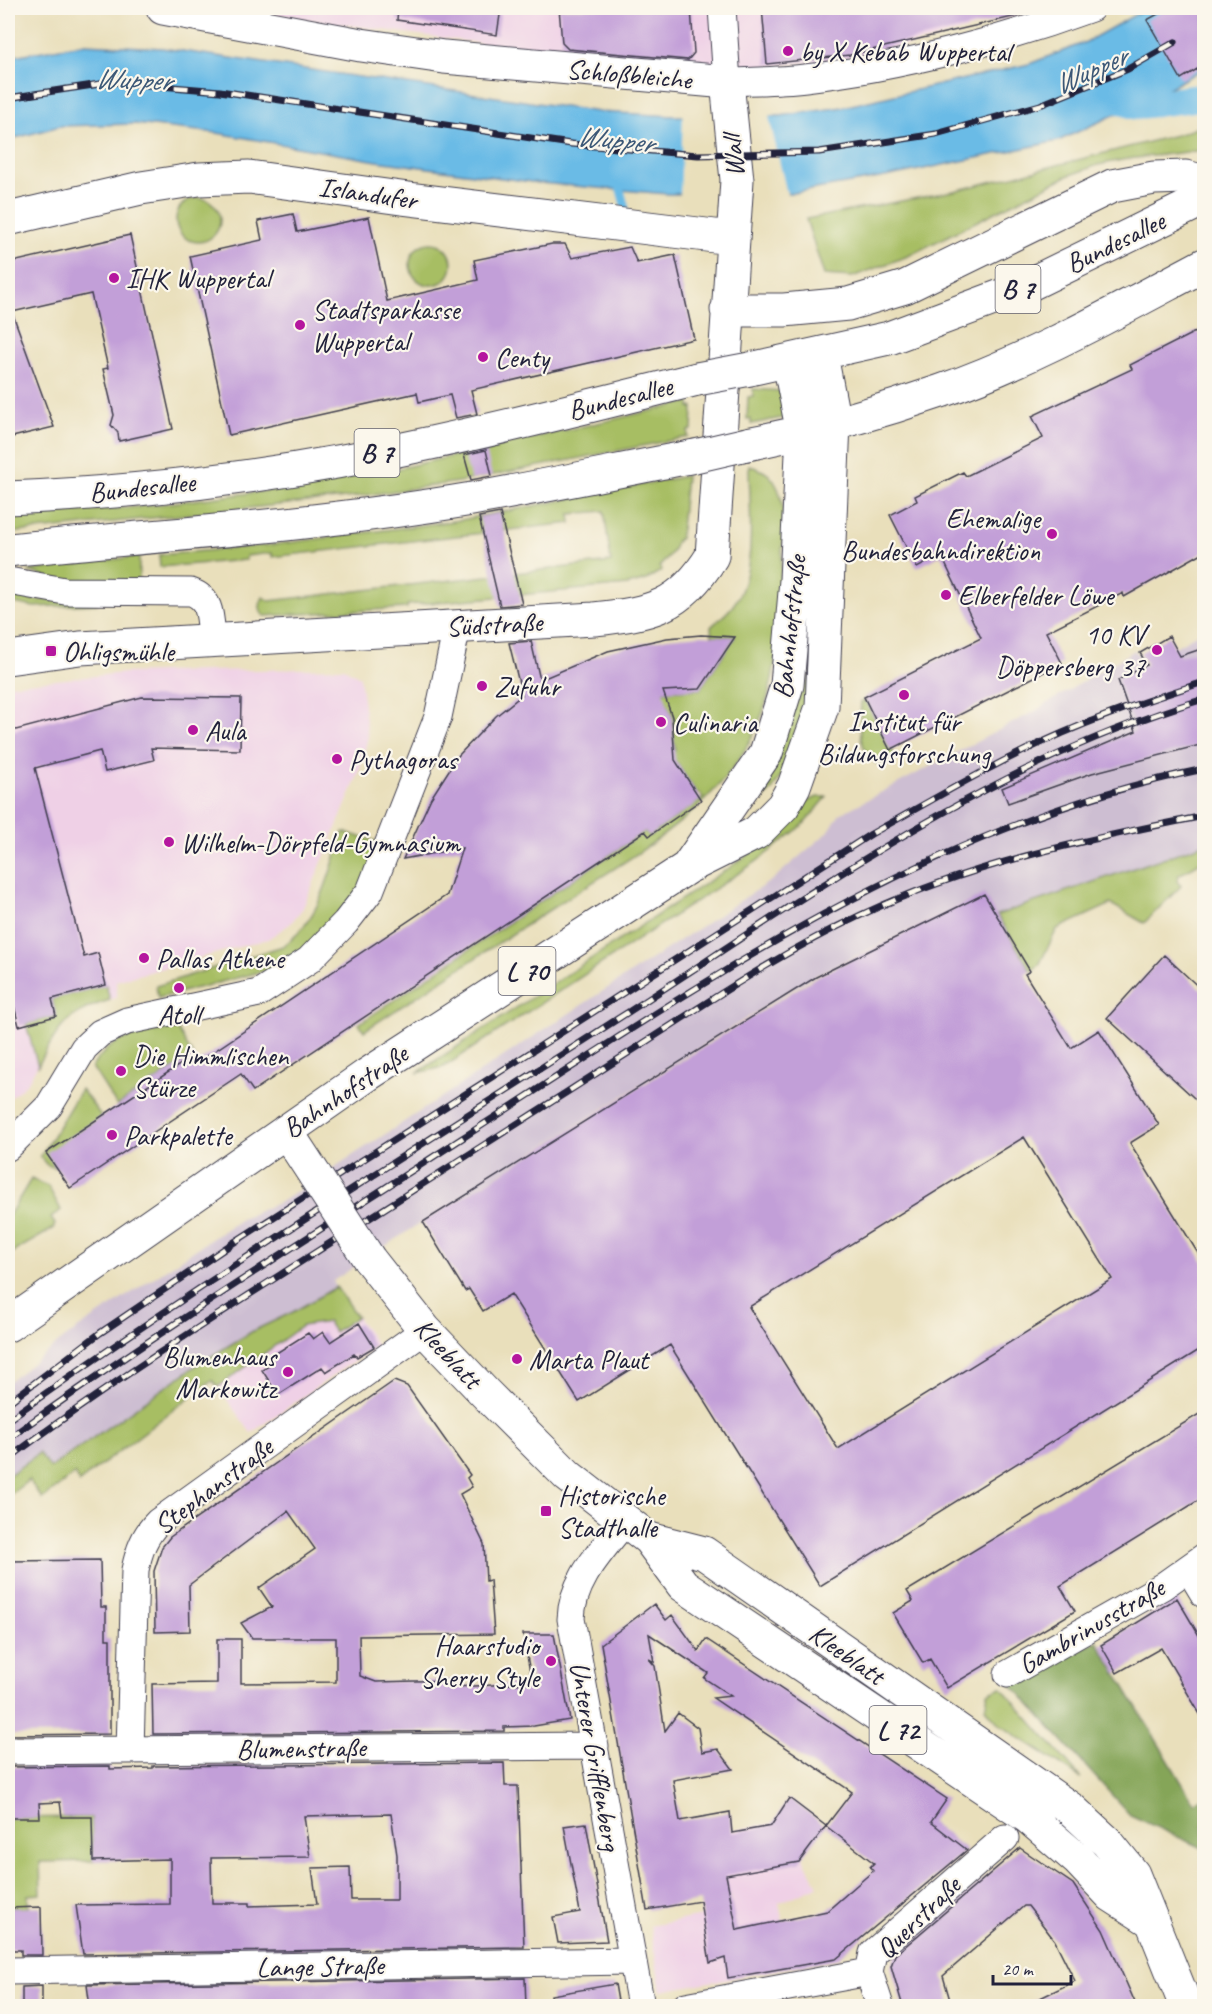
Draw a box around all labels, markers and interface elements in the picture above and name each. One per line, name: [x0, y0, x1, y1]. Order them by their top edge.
place label: by X Kebab Wuppertal: [800, 34, 1016, 69]
water label: Wupper: [1048, 35, 1137, 103]
marker: by X Kebab Wuppertal: [781, 44, 795, 58]
street label: Schloßbleiche: [565, 51, 695, 97]
water label: Wupper: [94, 59, 177, 99]
water label: Wupper: [575, 116, 660, 162]
street label: Wall: [714, 129, 752, 178]
street label: Islandufer: [317, 169, 421, 217]
street label: Bundesallee: [1060, 202, 1172, 281]
place label: IHK Wuppertal: [126, 261, 275, 296]
road number: B 7: [996, 265, 1040, 313]
marker: IHK Wuppertal: [107, 271, 121, 285]
place label: Stadtsparkasse Wuppertal: [312, 292, 461, 359]
marker: Stadtsparkasse Wuppertal: [293, 318, 307, 332]
place label: Centy: [495, 340, 551, 375]
marker: Centy: [476, 350, 490, 364]
street label: Bundesallee: [564, 368, 678, 428]
road number: B 7: [354, 429, 400, 477]
street label: Bundesallee: [87, 464, 199, 510]
place label: Ehemalige Bundesbahndirektion: [841, 501, 1042, 568]
marker: Ehemalige Bundesbahndirektion: [1045, 527, 1059, 541]
street label: Bahnhofstraße: [764, 552, 814, 700]
place label: Elberfelder Löwe: [958, 578, 1115, 613]
marker: Elberfelder Löwe: [939, 588, 953, 602]
street label: Südstraße: [445, 604, 545, 644]
place label: 10 KV Döppersberg 37: [996, 617, 1150, 684]
place label: Ohligsmühle: [63, 634, 176, 669]
marker: 10 KV Döppersberg 37: [1150, 643, 1164, 657]
marker: Ohligsmühle: [44, 644, 58, 658]
place label: Zufuhr: [494, 669, 562, 704]
marker: Zufuhr: [475, 679, 489, 693]
marker: Institut für Bildungsforschung: [897, 688, 911, 702]
place label: Institut für Bildungsforschung: [818, 704, 992, 771]
place label: Culinaria: [673, 705, 759, 740]
place label: Aula: [205, 713, 247, 748]
marker: Culinaria: [654, 715, 668, 729]
marker: Aula: [186, 723, 200, 737]
place label: Pythagoras: [349, 742, 459, 777]
marker: Pythagoras: [330, 752, 344, 766]
place label: Wilhelm-Dörpfeld-Gymnasium: [181, 825, 462, 860]
marker: Wilhelm-Dörpfeld-Gymnasium: [162, 835, 176, 849]
place label: Pallas Athene: [156, 941, 286, 976]
road number: L 70: [498, 947, 556, 995]
marker: Pallas Athene: [137, 951, 151, 965]
marker: Atoll: [172, 981, 186, 995]
place label: Atoll: [158, 997, 206, 1032]
street label: Bahnhofstraße: [276, 1035, 416, 1146]
place label: Die Himmlischen Stürze: [133, 1038, 290, 1105]
marker: Die Himmlischen Stürze: [114, 1064, 128, 1078]
place label: Parkpalette: [124, 1118, 234, 1153]
marker: Parkpalette: [105, 1128, 119, 1142]
street label: Kleeblatt: [407, 1310, 491, 1398]
place label: Blumenhaus Markowitz: [163, 1339, 278, 1406]
place label: Marta Plaut: [529, 1342, 651, 1377]
marker: Marta Plaut: [510, 1352, 524, 1366]
marker: Blumenhaus Markowitz: [281, 1365, 295, 1379]
street label: Stephanstraße: [146, 1429, 281, 1542]
place label: Historische Stadthalle: [558, 1478, 666, 1545]
marker: Historische Stadthalle: [539, 1504, 553, 1518]
street label: Gambrinusstraße: [1012, 1569, 1172, 1682]
street label: Kleeblatt: [803, 1616, 894, 1694]
place label: Haarstudio Sherry Style: [420, 1628, 542, 1695]
marker: Haarstudio Sherry Style: [544, 1654, 558, 1668]
street label: Unterer Grifflenberg: [562, 1659, 630, 1855]
road number: L 72: [870, 1706, 926, 1754]
street label: Blumenstraße: [236, 1729, 368, 1767]
street label: Querstraße: [868, 1867, 969, 1966]
street label: Lange Straße: [256, 1947, 386, 1985]
scale bar: [993, 1948, 1071, 1986]
text: 20 m: [1002, 1958, 1035, 1980]

